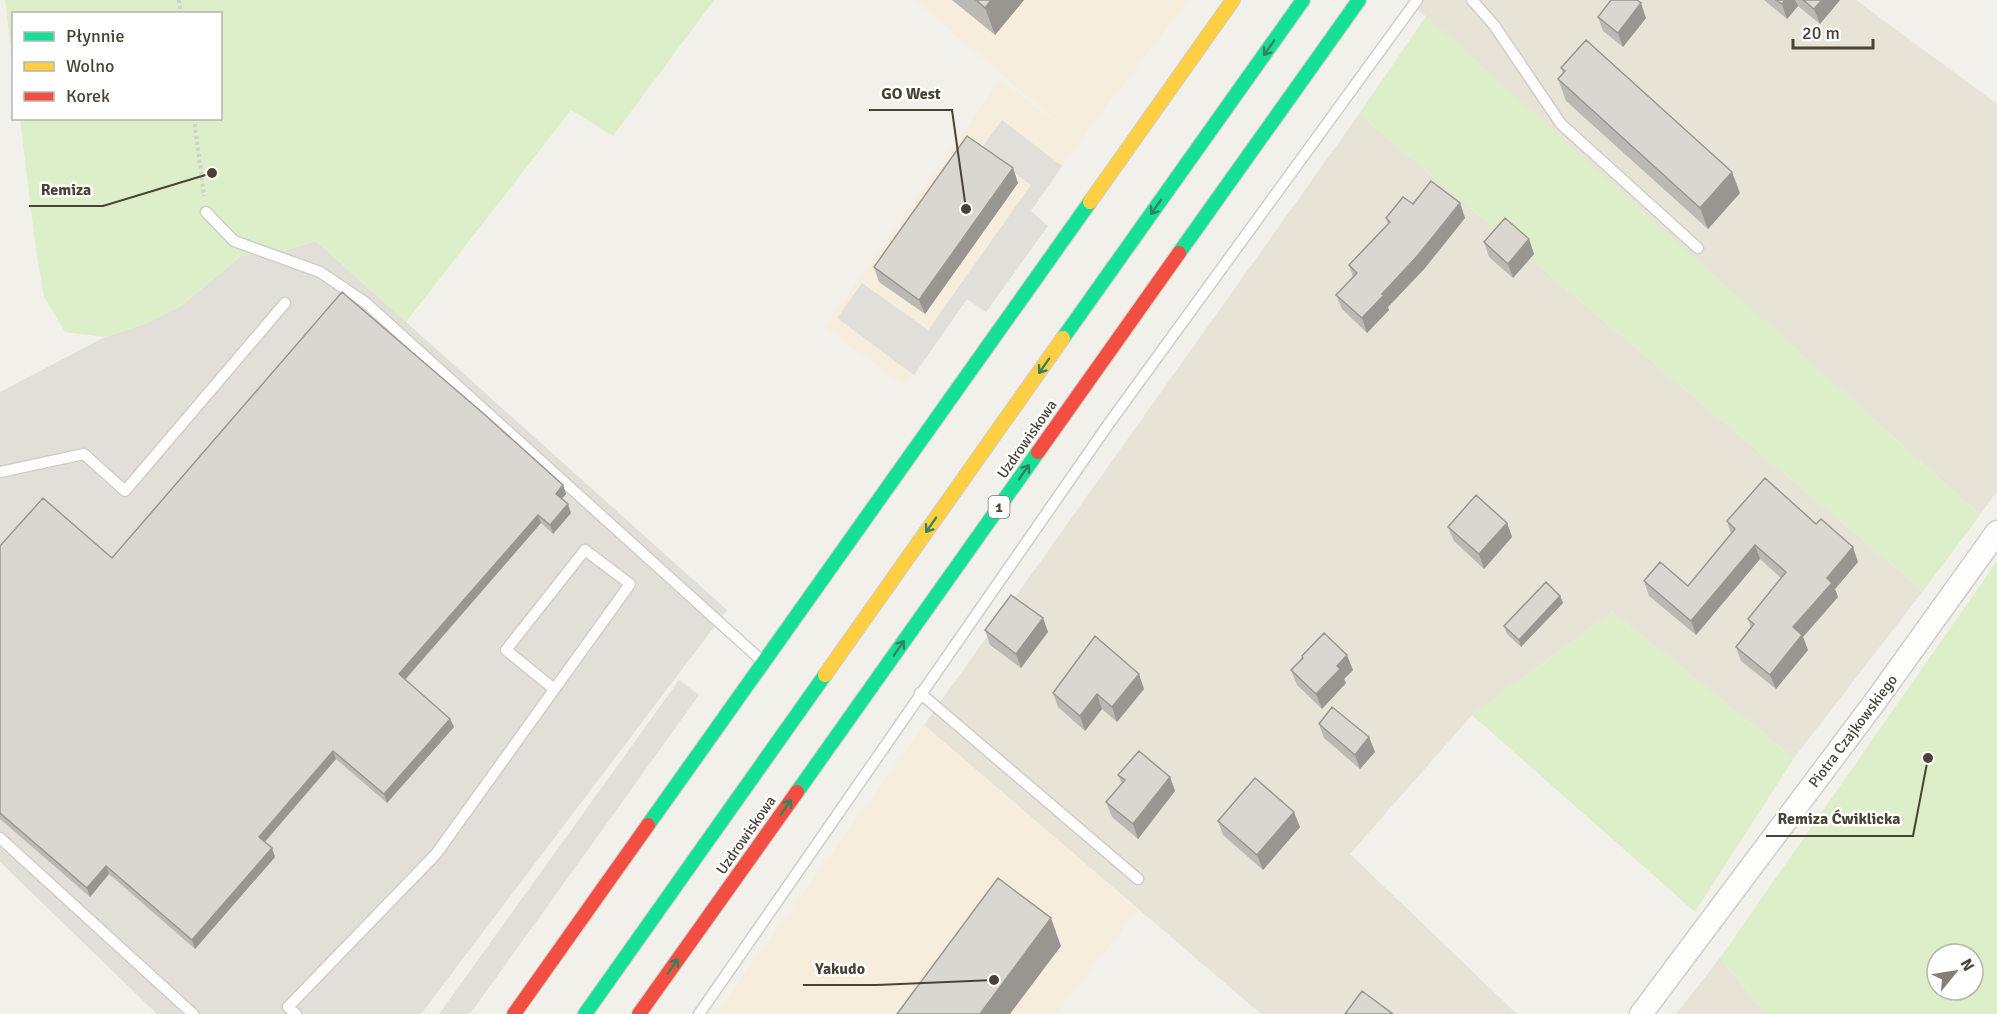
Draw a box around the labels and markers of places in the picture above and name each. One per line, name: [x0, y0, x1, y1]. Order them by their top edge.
callout: GO West: [869, 76, 952, 110]
callout: Remiza: [29, 172, 103, 206]
callout: Remiza Ćwiklicka: [1766, 802, 1913, 836]
callout: Yakudo: [803, 951, 877, 985]

